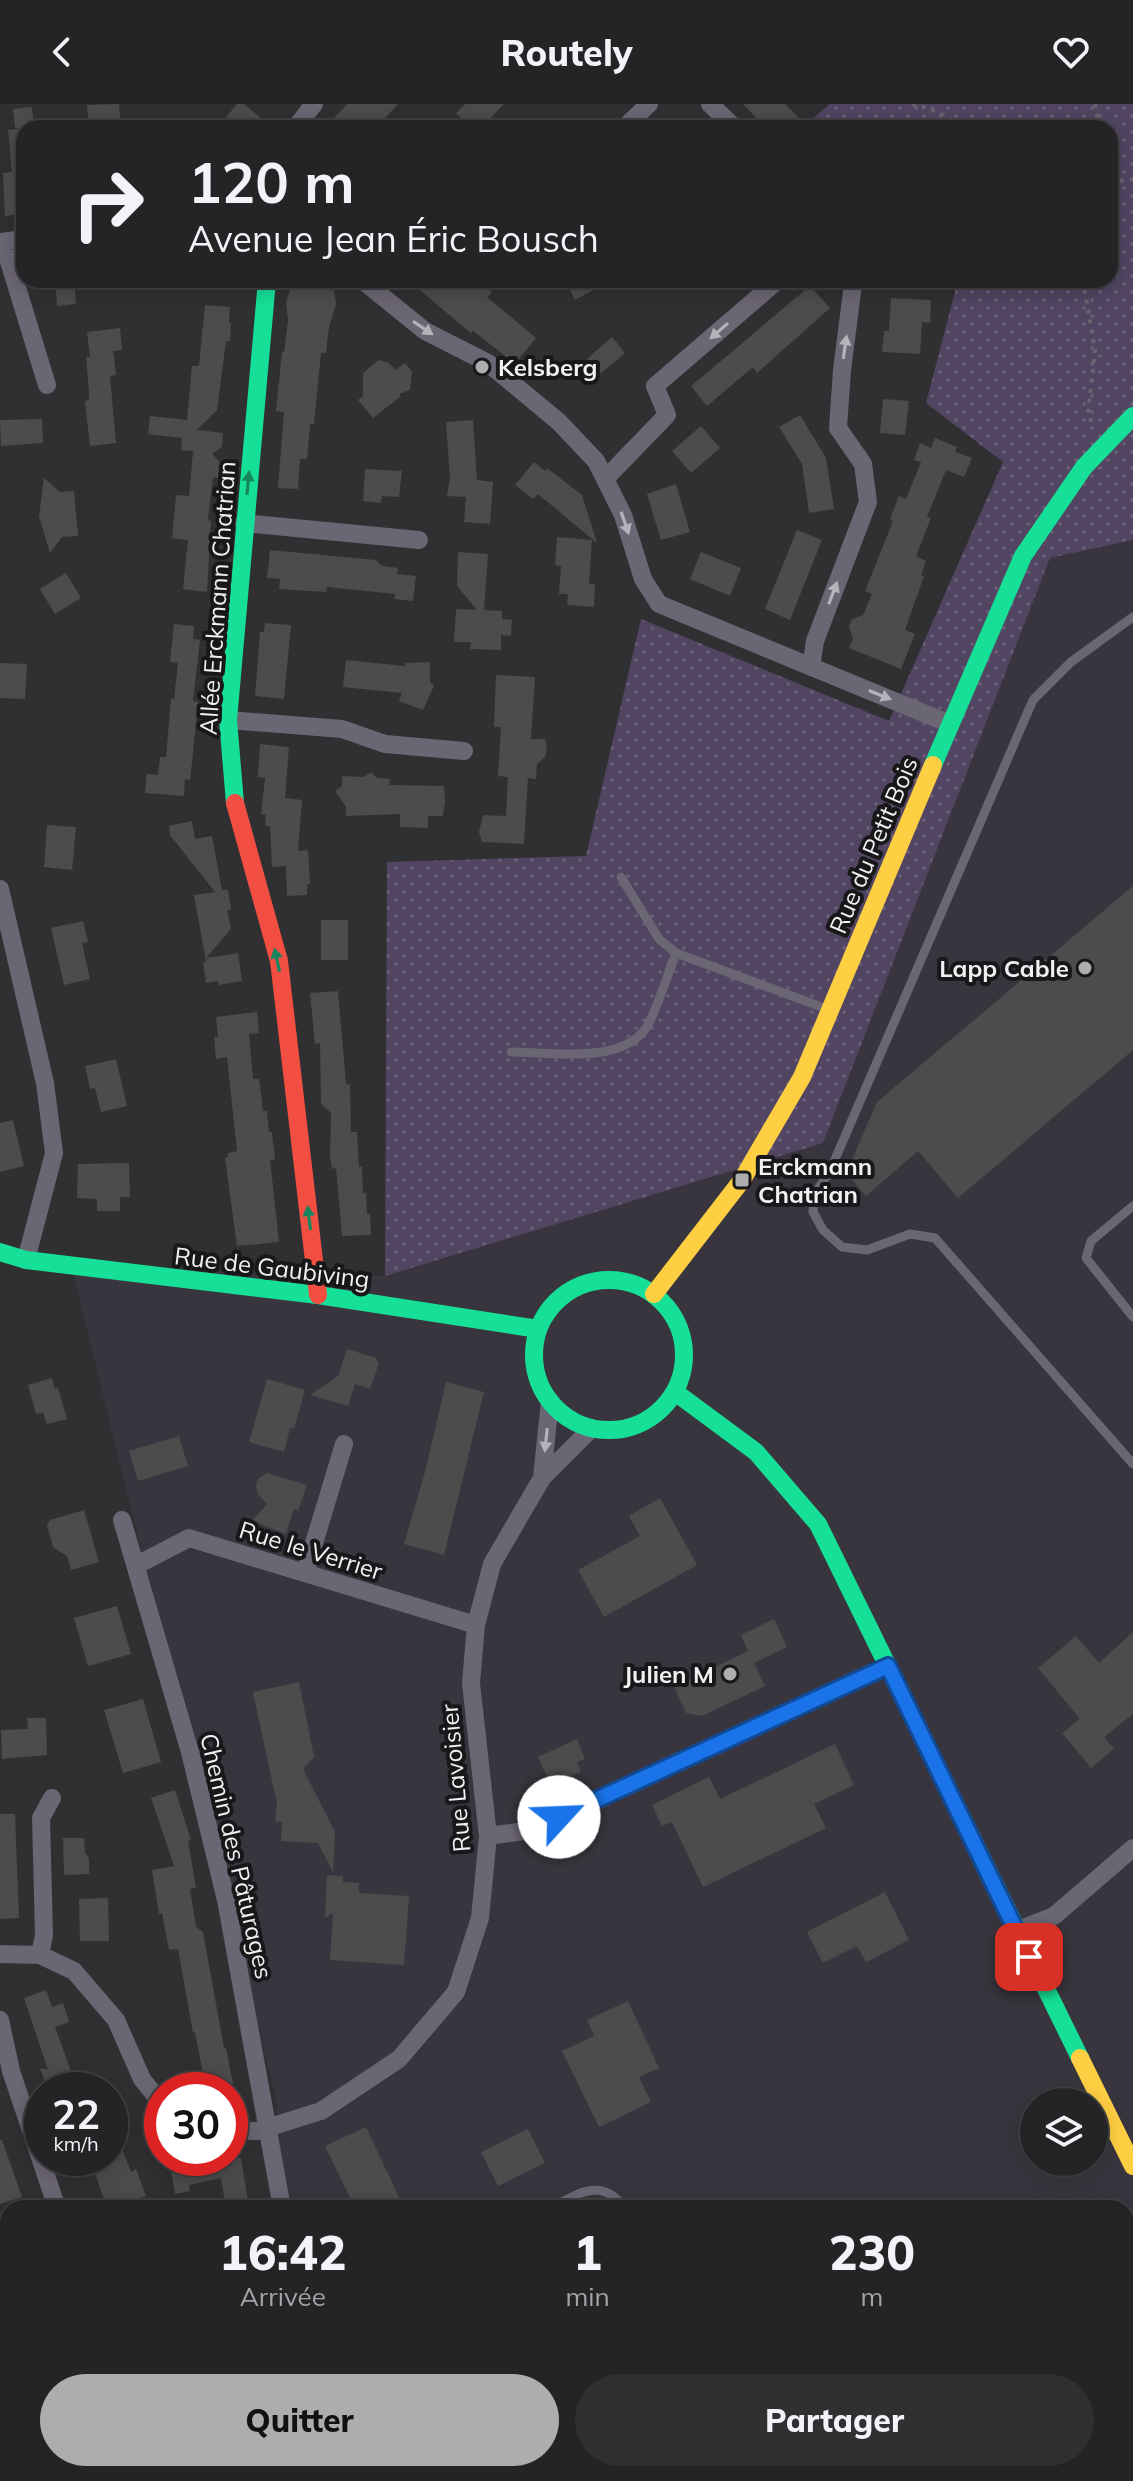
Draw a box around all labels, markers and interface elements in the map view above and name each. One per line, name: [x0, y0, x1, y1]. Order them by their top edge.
icon: back: [40, 30, 84, 74]
text: Routely: [500, 30, 633, 75]
icon: heart: [1049, 30, 1093, 74]
text: 120 m: [188, 147, 355, 217]
icon: right: [56, 152, 160, 256]
text: Avenue Jean Éric Bousch: [188, 216, 599, 261]
one-way arrow: [413, 320, 434, 335]
one-way arrow: [710, 322, 730, 339]
one-way arrow: [839, 334, 852, 359]
place label: Kelsberg: [498, 352, 597, 382]
marker: Kelsberg: [473, 358, 491, 376]
street label: Allée Erckmann Chatrian: [192, 460, 242, 736]
one-way arrow: [242, 470, 255, 495]
one-way arrow: [619, 511, 631, 535]
one-way arrow: [827, 580, 840, 604]
one-way arrow: [868, 689, 892, 702]
street label: Rue du Petit Bois: [822, 752, 924, 938]
one-way arrow: [270, 947, 283, 972]
place label: Lapp Cable: [939, 953, 1069, 983]
marker: Lapp Cable: [1076, 959, 1094, 977]
place label: Erckmann Chatrian: [758, 1151, 872, 1209]
marker: Erckmann Chatrian: [733, 1171, 751, 1189]
one-way arrow: [303, 1205, 316, 1230]
street label: Rue de Gaubiving: [173, 1240, 371, 1294]
one-way arrow: [539, 1428, 552, 1453]
street label: Rue le Verrier: [236, 1514, 386, 1586]
place label: Julien M: [623, 1659, 714, 1689]
marker: Julien M: [721, 1665, 739, 1683]
street label: Rue Lavoisier: [434, 1702, 476, 1853]
street label: Chemin des Pâturages: [194, 1730, 280, 1982]
position arrow: [517, 1775, 601, 1859]
pin: [995, 1923, 1063, 1991]
icon: arrive: [1007, 1935, 1051, 1979]
speed limit sign: 30: [144, 2072, 248, 2176]
map controls: [1020, 2088, 1108, 2176]
button: layers: [1020, 2088, 1108, 2176]
text: 22: [52, 2089, 100, 2139]
text: km/h: [53, 2131, 99, 2156]
text: 16:42: [219, 2222, 347, 2282]
text: 1: [573, 2222, 602, 2282]
text: 230: [829, 2222, 915, 2282]
text: Arrivée: [240, 2280, 326, 2313]
text: min: [566, 2280, 610, 2313]
text: m: [860, 2280, 883, 2313]
button: Quitter: [40, 2374, 559, 2466]
button: Partager: [575, 2374, 1094, 2466]

